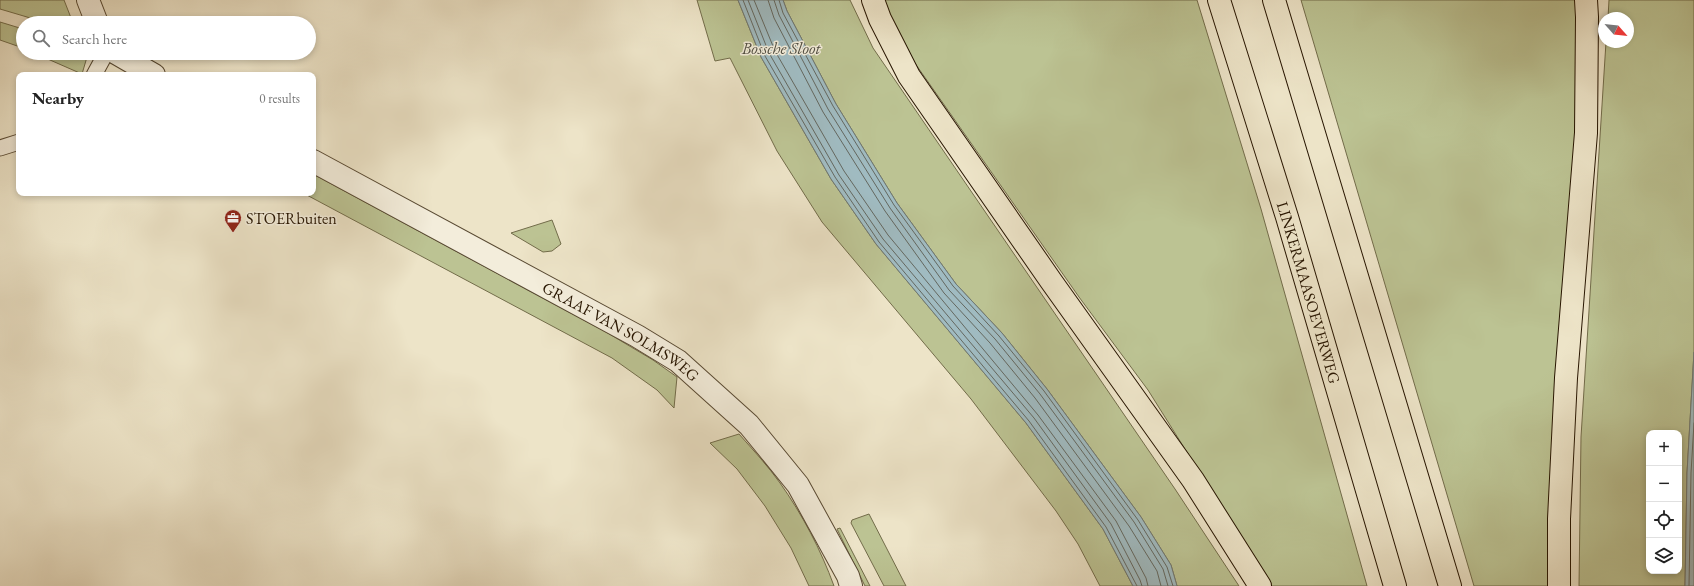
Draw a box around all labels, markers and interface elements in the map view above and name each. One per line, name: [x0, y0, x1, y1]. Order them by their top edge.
north arrow: [1598, 12, 1634, 48]
search box: [16, 16, 316, 60]
icon: search: [30, 27, 52, 49]
text: Search here: [62, 29, 127, 48]
water label: Bossche Sloot: [741, 37, 821, 59]
text: Nearby: [32, 87, 84, 109]
text: 0 results: [259, 90, 300, 107]
street label: LINKERMAASOEVERWEG: [1272, 199, 1346, 386]
office icon: STOERbuiten: [223, 208, 243, 233]
place label: STOERbuiten: [246, 208, 337, 229]
street label: GRAAF VAN SOLMSWEG: [539, 276, 704, 386]
map controls: [1646, 430, 1682, 574]
button: +: [1646, 430, 1682, 466]
button: −: [1646, 466, 1682, 502]
button: locate: [1646, 502, 1682, 538]
button: layers: [1646, 538, 1682, 574]

